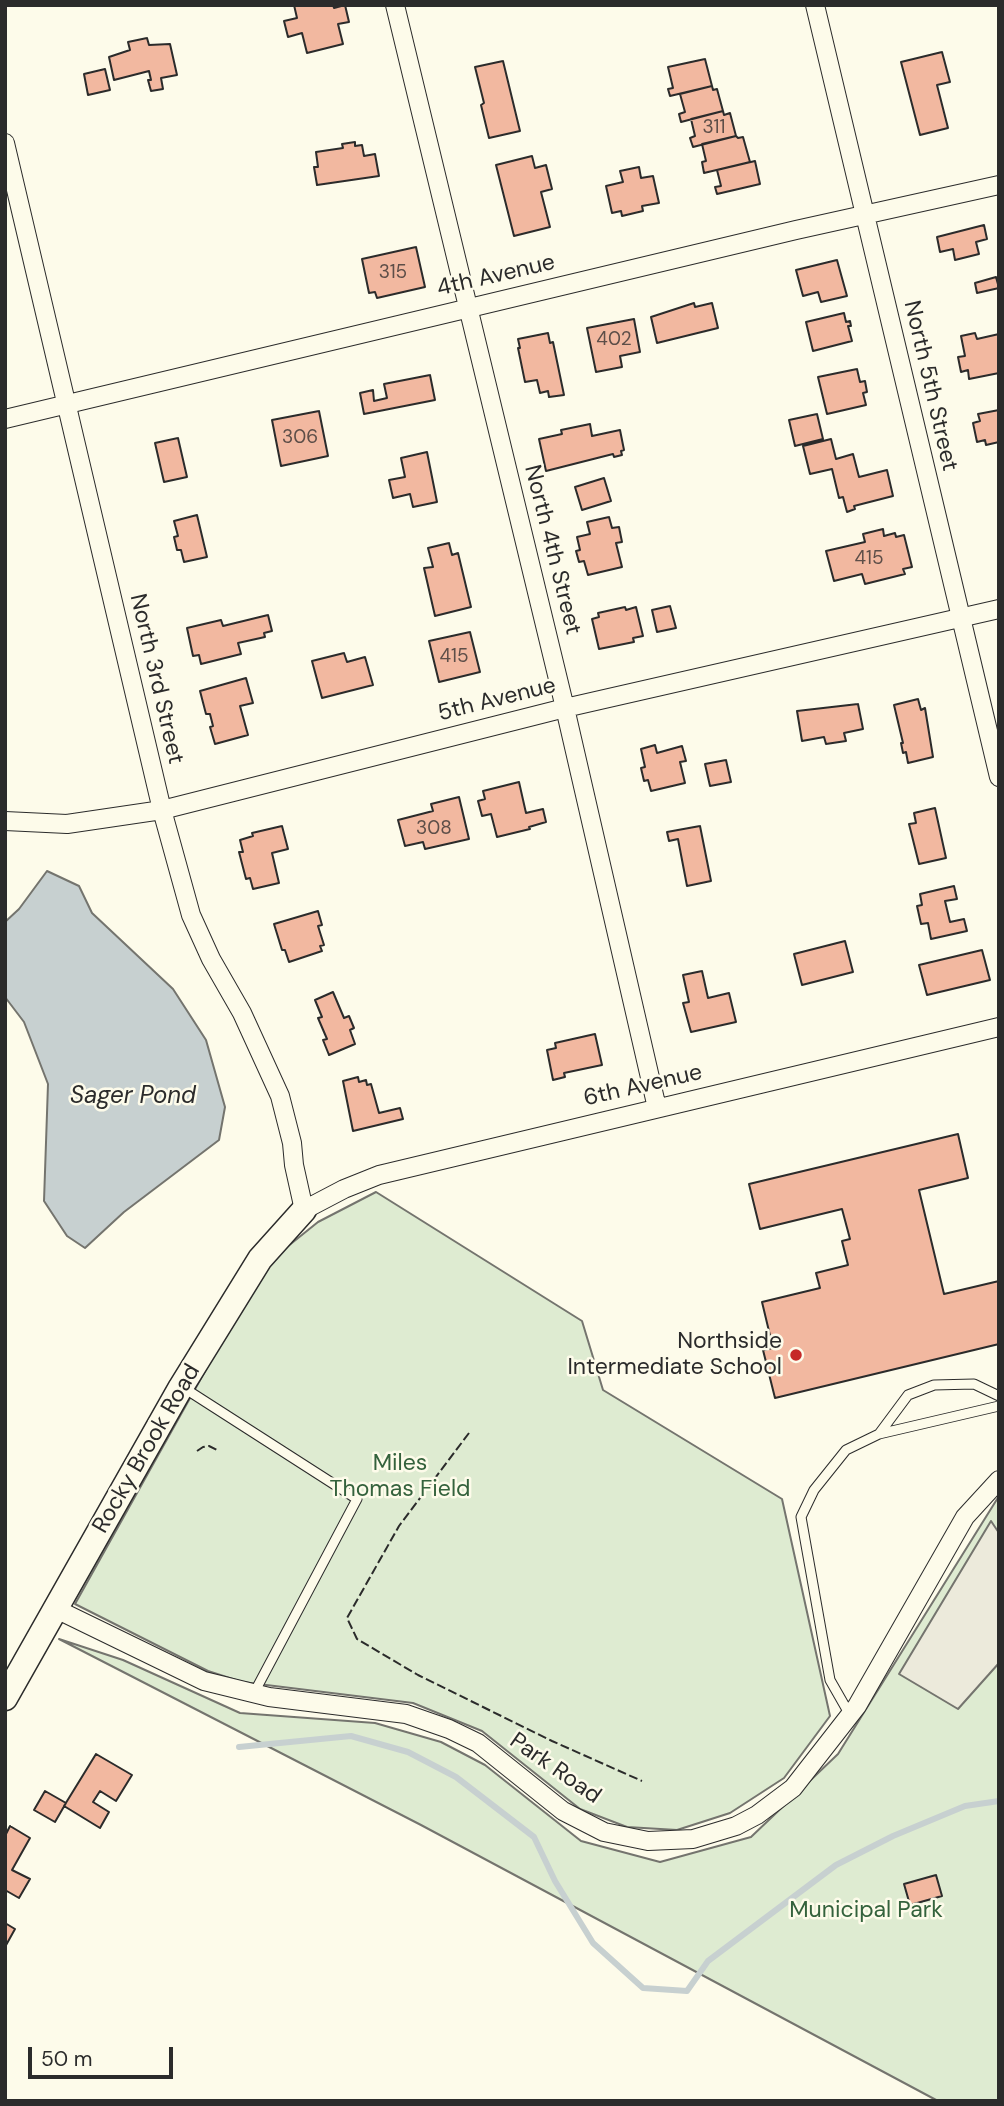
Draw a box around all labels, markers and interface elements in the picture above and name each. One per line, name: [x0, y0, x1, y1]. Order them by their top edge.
house number: 311: [703, 117, 725, 139]
street label: 4th Avenue: [434, 249, 558, 303]
house number: 315: [379, 262, 407, 284]
street label: North 5th Street: [897, 298, 963, 474]
house number: 402: [596, 329, 632, 351]
house number: 306: [282, 427, 318, 449]
street label: North 4th Street: [518, 462, 586, 638]
house number: 415: [854, 548, 884, 570]
street label: North 3rd Street: [123, 591, 189, 767]
house number: 415: [439, 646, 469, 668]
street label: 5th Avenue: [435, 672, 559, 728]
house number: 308: [416, 818, 452, 840]
street label: 6th Avenue: [581, 1059, 705, 1113]
water label: Sager Pond: [70, 1083, 196, 1111]
place label: Northside Intermediate School: [567, 1328, 782, 1382]
marker: Northside Intermediate School: [788, 1347, 804, 1363]
street label: Rocky Brook Road: [87, 1360, 207, 1538]
park label: Miles Thomas Field: [330, 1450, 470, 1504]
street label: Park Road: [504, 1728, 606, 1810]
park label: Municipal Park: [789, 1897, 943, 1925]
scale bar: [32, 2032, 177, 2076]
text: 50 m: [41, 2045, 92, 2073]

